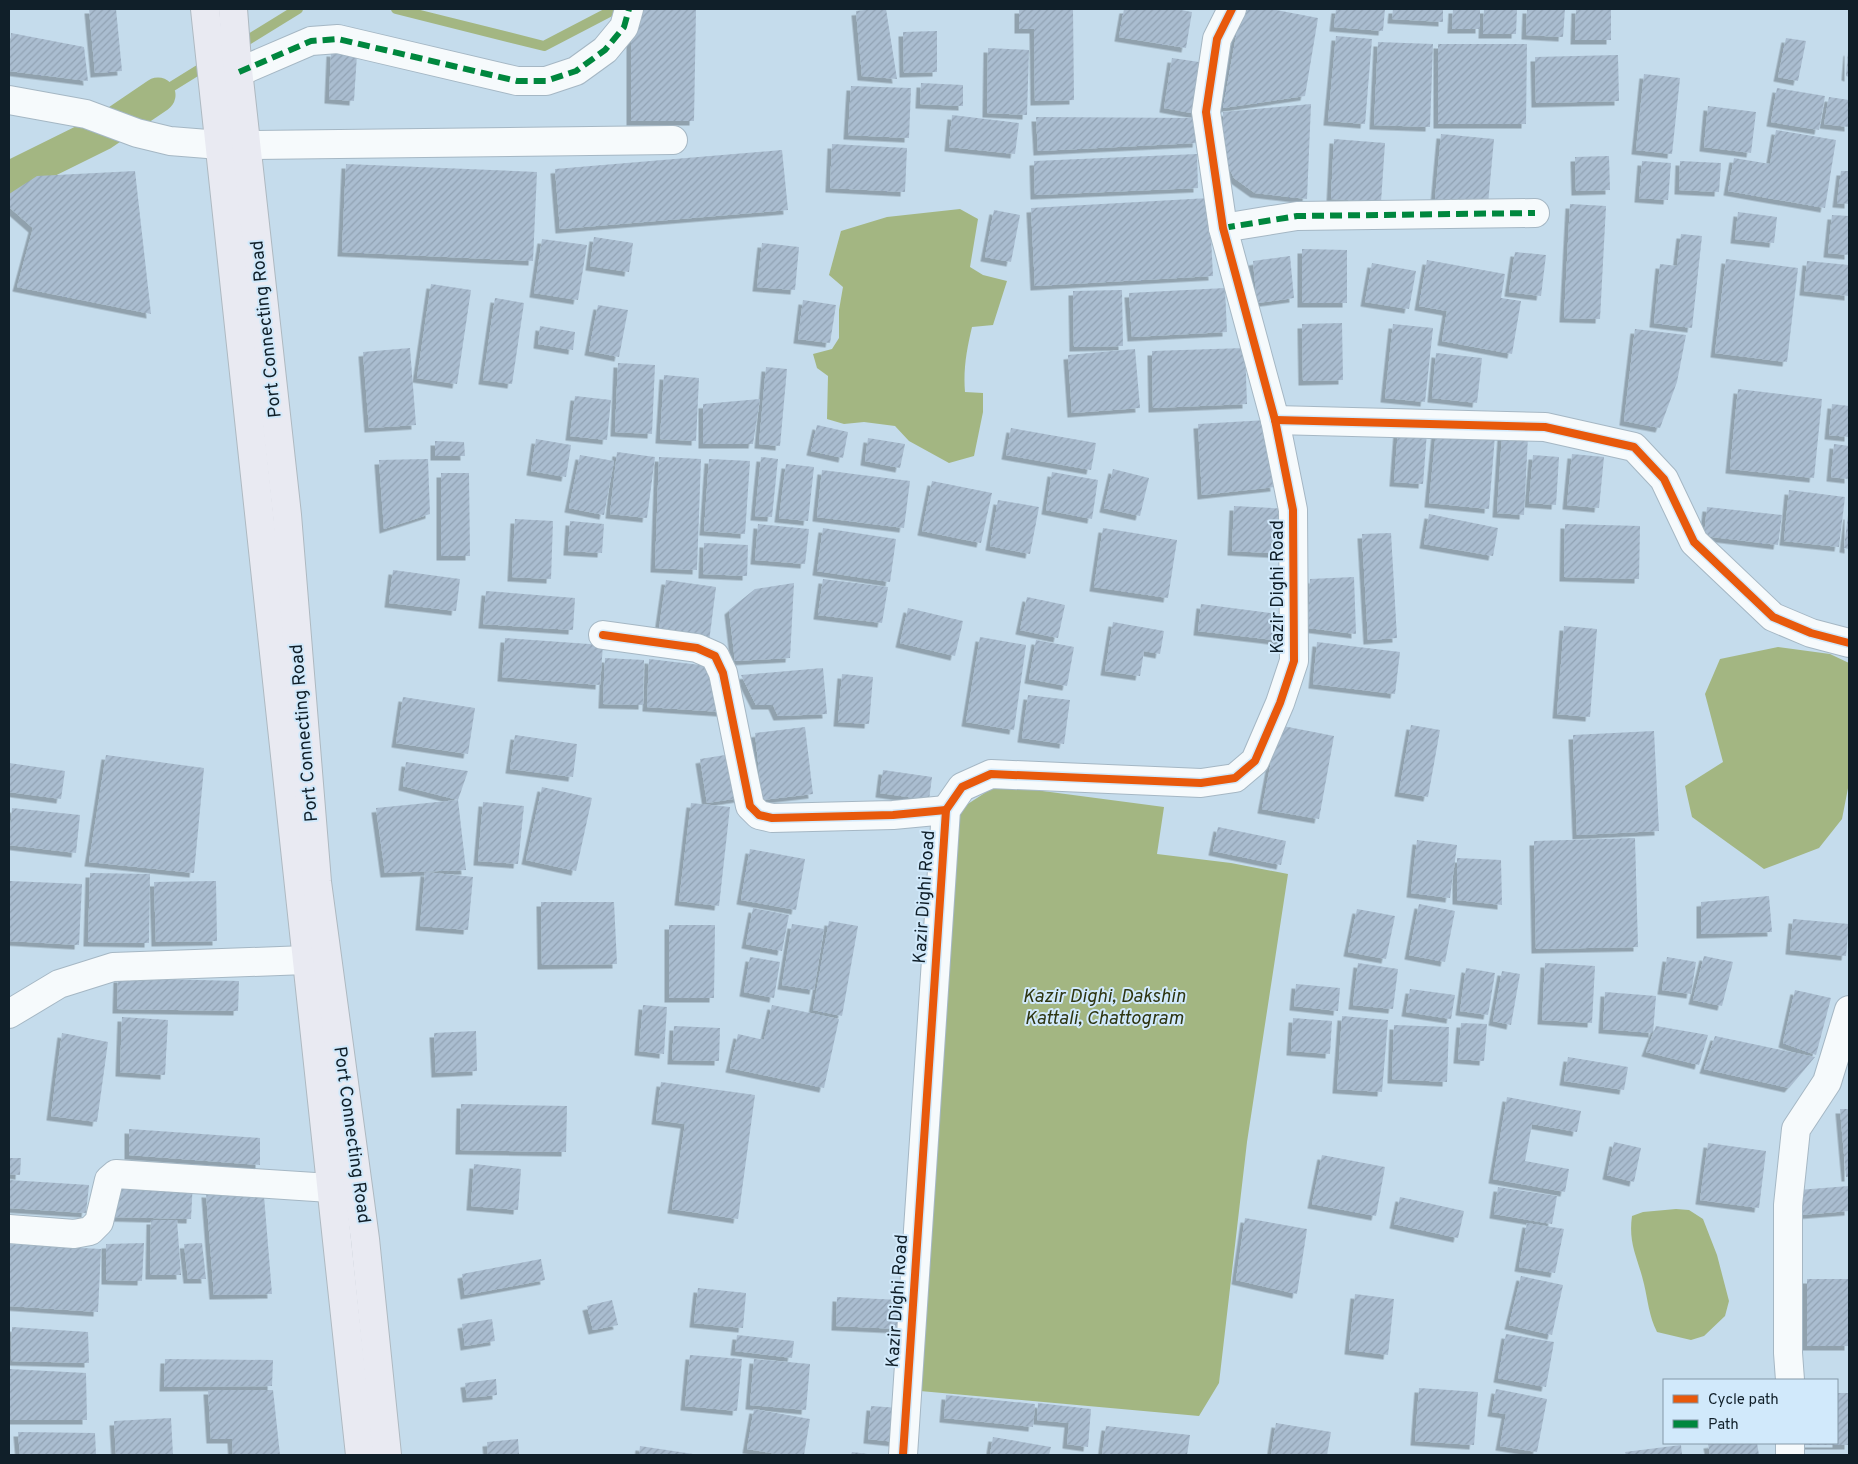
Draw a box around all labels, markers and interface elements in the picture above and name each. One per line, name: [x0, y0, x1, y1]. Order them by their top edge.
street label: Port Connecting Road: [246, 239, 288, 419]
street label: Kazir Dighi Road: [1267, 520, 1290, 654]
street label: Port Connecting Road: [286, 643, 324, 823]
street label: Kazir Dighi Road: [909, 830, 941, 964]
water label: Kazir Dighi, Dakshin Kattali, Chattogram: [1022, 985, 1186, 1031]
street label: Port Connecting Road: [327, 1045, 375, 1225]
street label: Kazir Dighi Road: [882, 1234, 914, 1368]
legend: [1663, 1379, 1838, 1444]
text: Cycle path: [1708, 1391, 1779, 1410]
text: Path: [1708, 1416, 1739, 1435]

